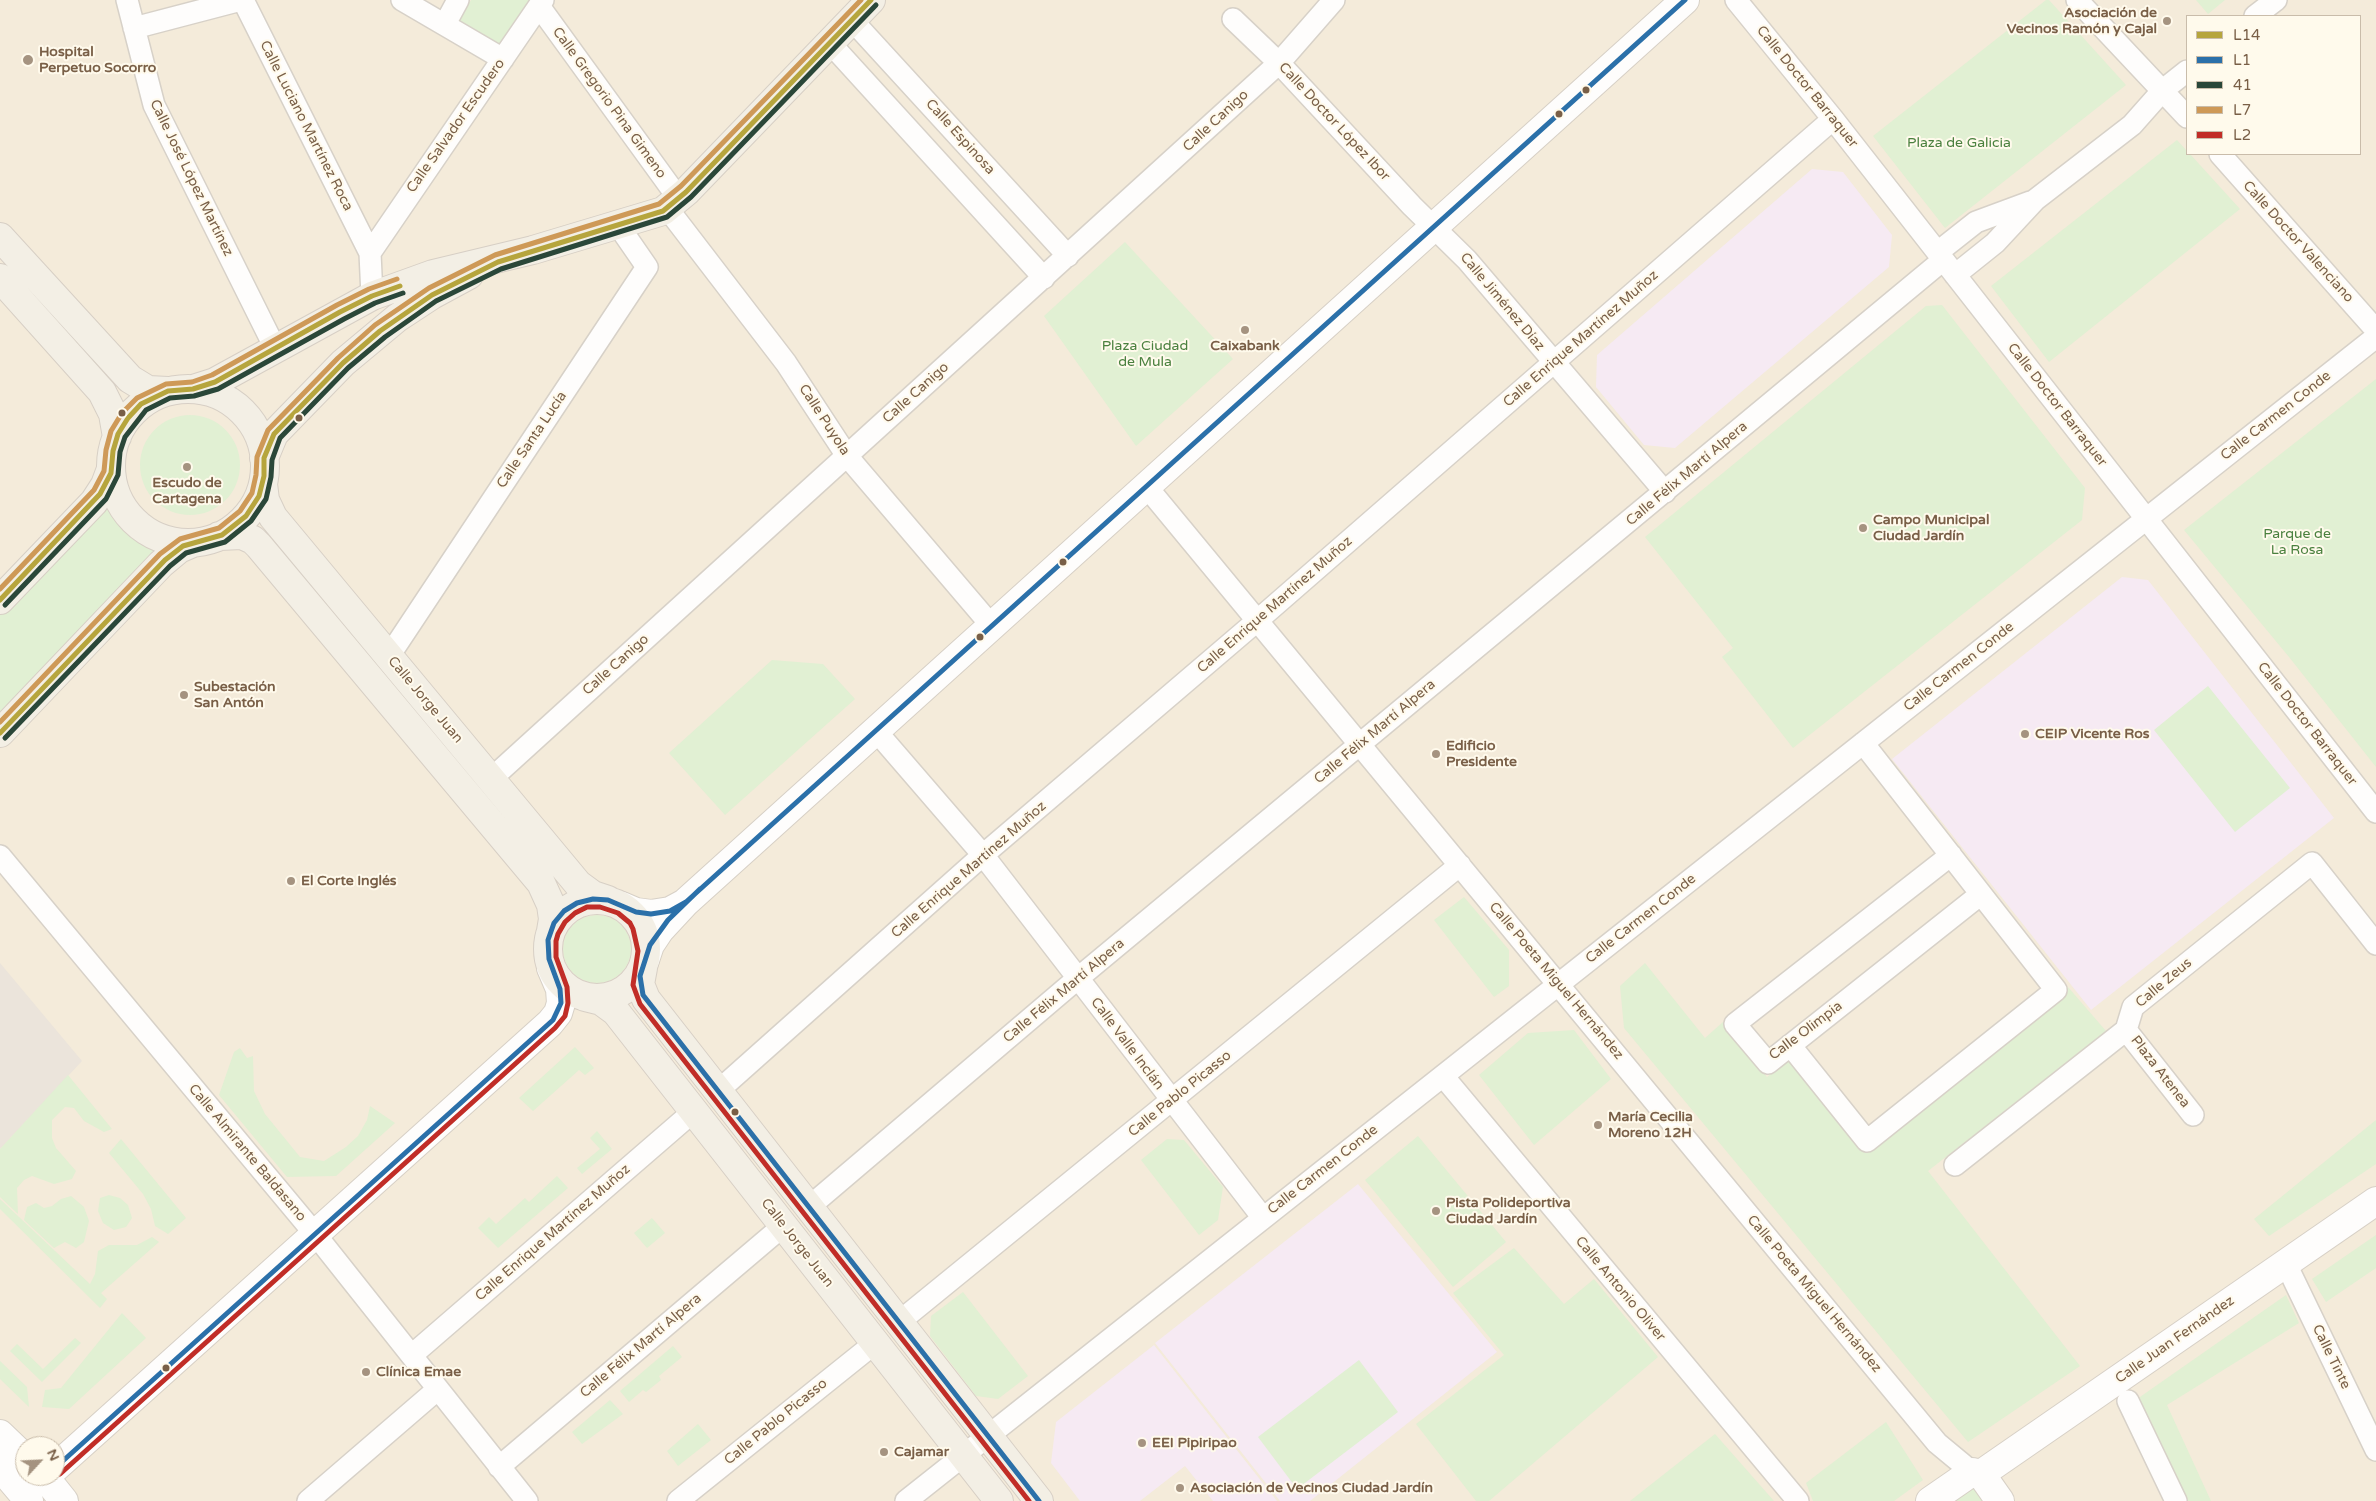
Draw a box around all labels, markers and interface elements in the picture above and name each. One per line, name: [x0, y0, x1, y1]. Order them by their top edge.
place label: Asociación de Vecinos Ramón y Cajal: [2007, 5, 2157, 38]
marker: Asociación de Vecinos Ramón y Cajal: [2161, 15, 2173, 27]
legend: [2186, 15, 2361, 155]
street label: Calle Doctor Barraquer: [1753, 23, 1861, 151]
street label: Calle Gregorio Pina Gimeno: [548, 24, 670, 182]
text: L14: [2233, 26, 2260, 44]
street label: Calle Luciano Martínez Roca: [256, 38, 356, 214]
place label: Hospital Perpetuo Socorro: [39, 44, 156, 76]
text: L1: [2233, 51, 2251, 69]
marker: Hospital Perpetuo Socorro: [21, 53, 35, 67]
street label: Calle Salvador Escudero: [403, 56, 509, 196]
street label: Calle Doctor López Ibor: [1275, 59, 1393, 185]
text: 41: [2233, 76, 2252, 94]
unlabelled marker: [1581, 85, 1591, 95]
street label: Calle Canigo: [1180, 87, 1252, 155]
street label: Calle Espinosa: [922, 96, 998, 178]
street label: Calle José López Martínez: [146, 97, 236, 259]
text: L7: [2233, 101, 2251, 119]
unlabelled marker: [1554, 109, 1564, 119]
text: L2: [2233, 126, 2251, 144]
park label: Plaza de Galicia: [1907, 135, 2011, 151]
street label: Calle Doctor Valenciano: [2239, 178, 2357, 306]
street label: Calle Jiménez Díaz: [1456, 250, 1548, 354]
street label: Calle Enrique Martínez Muñoz: [1500, 267, 1662, 411]
marker: Caixabank: [1239, 324, 1251, 336]
park label: Plaza Ciudad de Mula: [1102, 338, 1188, 371]
place label: Caixabank: [1210, 338, 1280, 354]
street label: Calle Doctor Barraquer: [2004, 340, 2110, 470]
street label: Calle Canigo: [880, 359, 952, 427]
street label: Calle Carmen Conde: [2218, 368, 2334, 464]
street label: Calle Puyola: [795, 381, 853, 459]
street label: Calle Santa Lucía: [493, 388, 571, 492]
unlabelled marker: [117, 408, 127, 418]
unlabelled marker: [294, 413, 304, 423]
street label: Calle Félix Martí Alpera: [1623, 418, 1751, 530]
marker: Escudo de Cartagena: [181, 461, 193, 473]
place label: Escudo de Cartagena: [152, 475, 222, 508]
place label: Campo Municipal Ciudad Jardín: [1873, 512, 1989, 544]
marker: Campo Municipal Ciudad Jardín: [1857, 522, 1869, 534]
park label: Parque de La Rosa: [2263, 526, 2331, 558]
street label: Calle Enrique Martínez Muñoz: [1194, 533, 1356, 677]
unlabelled marker: [1058, 557, 1068, 567]
street label: Calle Carmen Conde: [1901, 619, 2017, 715]
street label: Calle Canigo: [580, 631, 652, 699]
unlabelled marker: [975, 632, 985, 642]
street label: Calle Jorge Juan: [384, 653, 466, 747]
street label: Calle Doctor Barraquer: [2254, 659, 2360, 789]
street label: Calle Félix Martí Alpera: [1311, 676, 1439, 788]
place label: Subestación San Antón: [194, 679, 276, 712]
marker: Subestación San Antón: [178, 689, 190, 701]
place label: CEIP Vicente Ros: [2035, 726, 2149, 742]
marker: CEIP Vicente Ros: [2019, 728, 2031, 740]
place label: Edificio Presidente: [1446, 738, 1517, 770]
marker: Edificio Presidente: [1430, 748, 1442, 760]
street label: Calle Enrique Martínez Muñoz: [888, 798, 1050, 942]
street label: Calle Carmen Conde: [1583, 871, 1699, 967]
place label: El Corte Inglés: [301, 873, 397, 889]
marker: El Corte Inglés: [285, 875, 297, 887]
street label: Calle Poeta Miguel Hernández: [1485, 899, 1627, 1063]
street label: Calle Félix Martí Alpera: [1000, 935, 1128, 1047]
street label: Calle Zeus: [2132, 955, 2196, 1011]
street label: Calle Valle Inclán: [1087, 995, 1167, 1093]
street label: Calle Olimpia: [1766, 998, 1846, 1064]
street label: Plaza Atenea: [2127, 1033, 2193, 1111]
street label: Calle Pablo Picasso: [1125, 1047, 1235, 1141]
street label: Calle Almirante Baldasano: [185, 1081, 309, 1225]
unlabelled marker: [730, 1107, 740, 1117]
place label: María Cecilia Moreno 12H: [1608, 1109, 1693, 1142]
marker: María Cecilia Moreno 12H: [1592, 1119, 1604, 1131]
street label: Calle Carmen Conde: [1265, 1122, 1381, 1218]
street label: Calle Enrique Martínez Muñoz: [472, 1161, 634, 1305]
street label: Calle Jorge Juan: [757, 1195, 837, 1291]
place label: Pista Polideportiva Ciudad Jardín: [1446, 1195, 1571, 1228]
marker: Pista Polideportiva Ciudad Jardín: [1430, 1205, 1442, 1217]
street label: Calle Poeta Miguel Hernández: [1743, 1212, 1885, 1376]
street label: Calle Antonio Oliver: [1571, 1233, 1669, 1345]
street label: Calle Félix Martí Alpera: [577, 1290, 705, 1402]
street label: Calle Juan Fernández: [2112, 1293, 2238, 1387]
street label: Calle Tinte: [2308, 1322, 2354, 1392]
unlabelled marker: [161, 1363, 171, 1373]
place label: Clínica Emae: [376, 1364, 461, 1380]
marker: Clínica Emae: [360, 1366, 372, 1378]
street label: Calle Pablo Picasso: [721, 1375, 831, 1469]
place label: EEI Pipiripao: [1152, 1435, 1237, 1451]
north arrow: [15, 1436, 65, 1486]
marker: EEI Pipiripao: [1136, 1437, 1148, 1449]
place label: Cajamar: [894, 1444, 949, 1460]
text: N: [43, 1446, 63, 1464]
marker: Cajamar: [878, 1446, 890, 1458]
place label: Asociación de Vecinos Ciudad Jardín: [1190, 1480, 1433, 1496]
marker: Asociación de Vecinos Ciudad Jardín: [1174, 1482, 1186, 1494]

